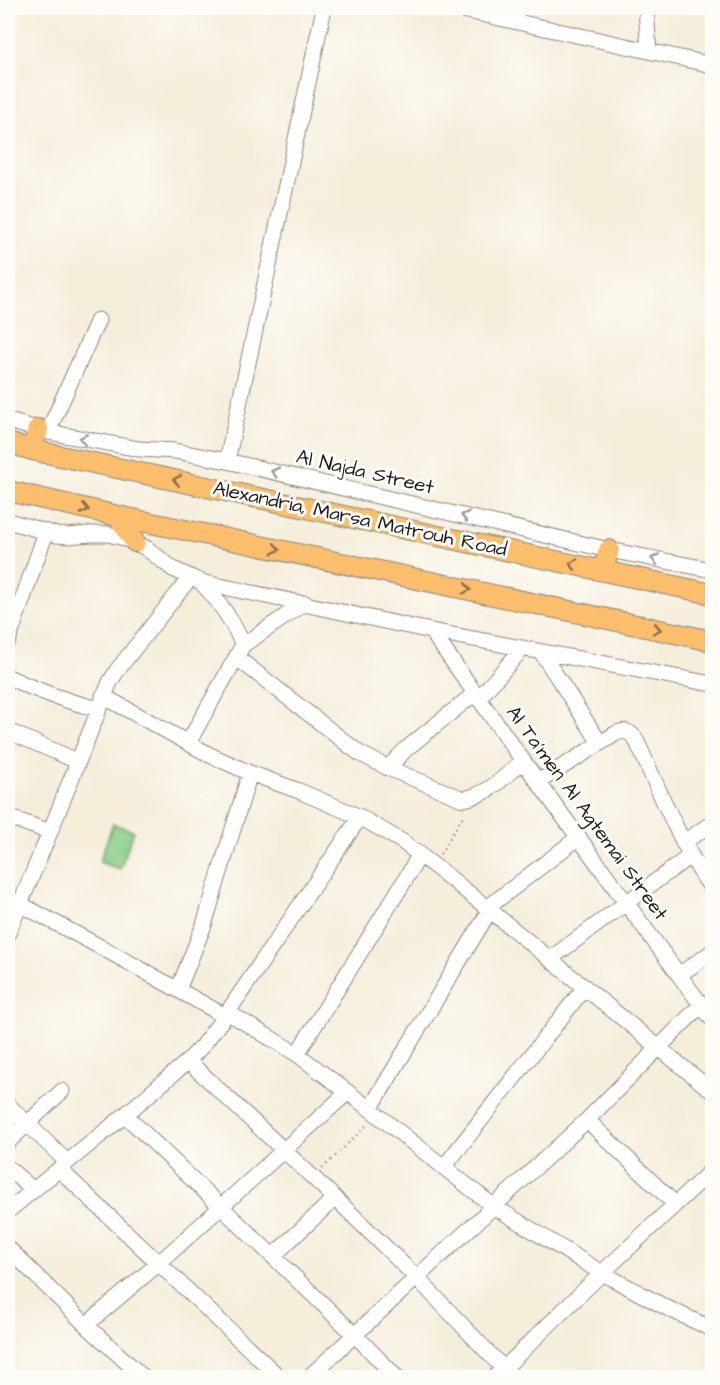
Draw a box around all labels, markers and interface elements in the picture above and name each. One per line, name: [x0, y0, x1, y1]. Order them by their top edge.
one-way arrow: [78, 433, 88, 446]
street label: Al Najda Street: [293, 443, 437, 501]
one-way arrow: [270, 467, 280, 480]
one-way arrow: [172, 474, 182, 487]
street label: Alexandria, Marsa Matrouh Road: [211, 474, 509, 564]
one-way arrow: [80, 501, 90, 514]
one-way arrow: [460, 511, 470, 524]
one-way arrow: [270, 542, 280, 555]
one-way arrow: [650, 553, 660, 566]
one-way arrow: [568, 558, 578, 571]
one-way arrow: [461, 582, 471, 595]
one-way arrow: [652, 622, 662, 635]
street label: Al Ta'men Al Agtemai Street: [499, 700, 674, 926]

